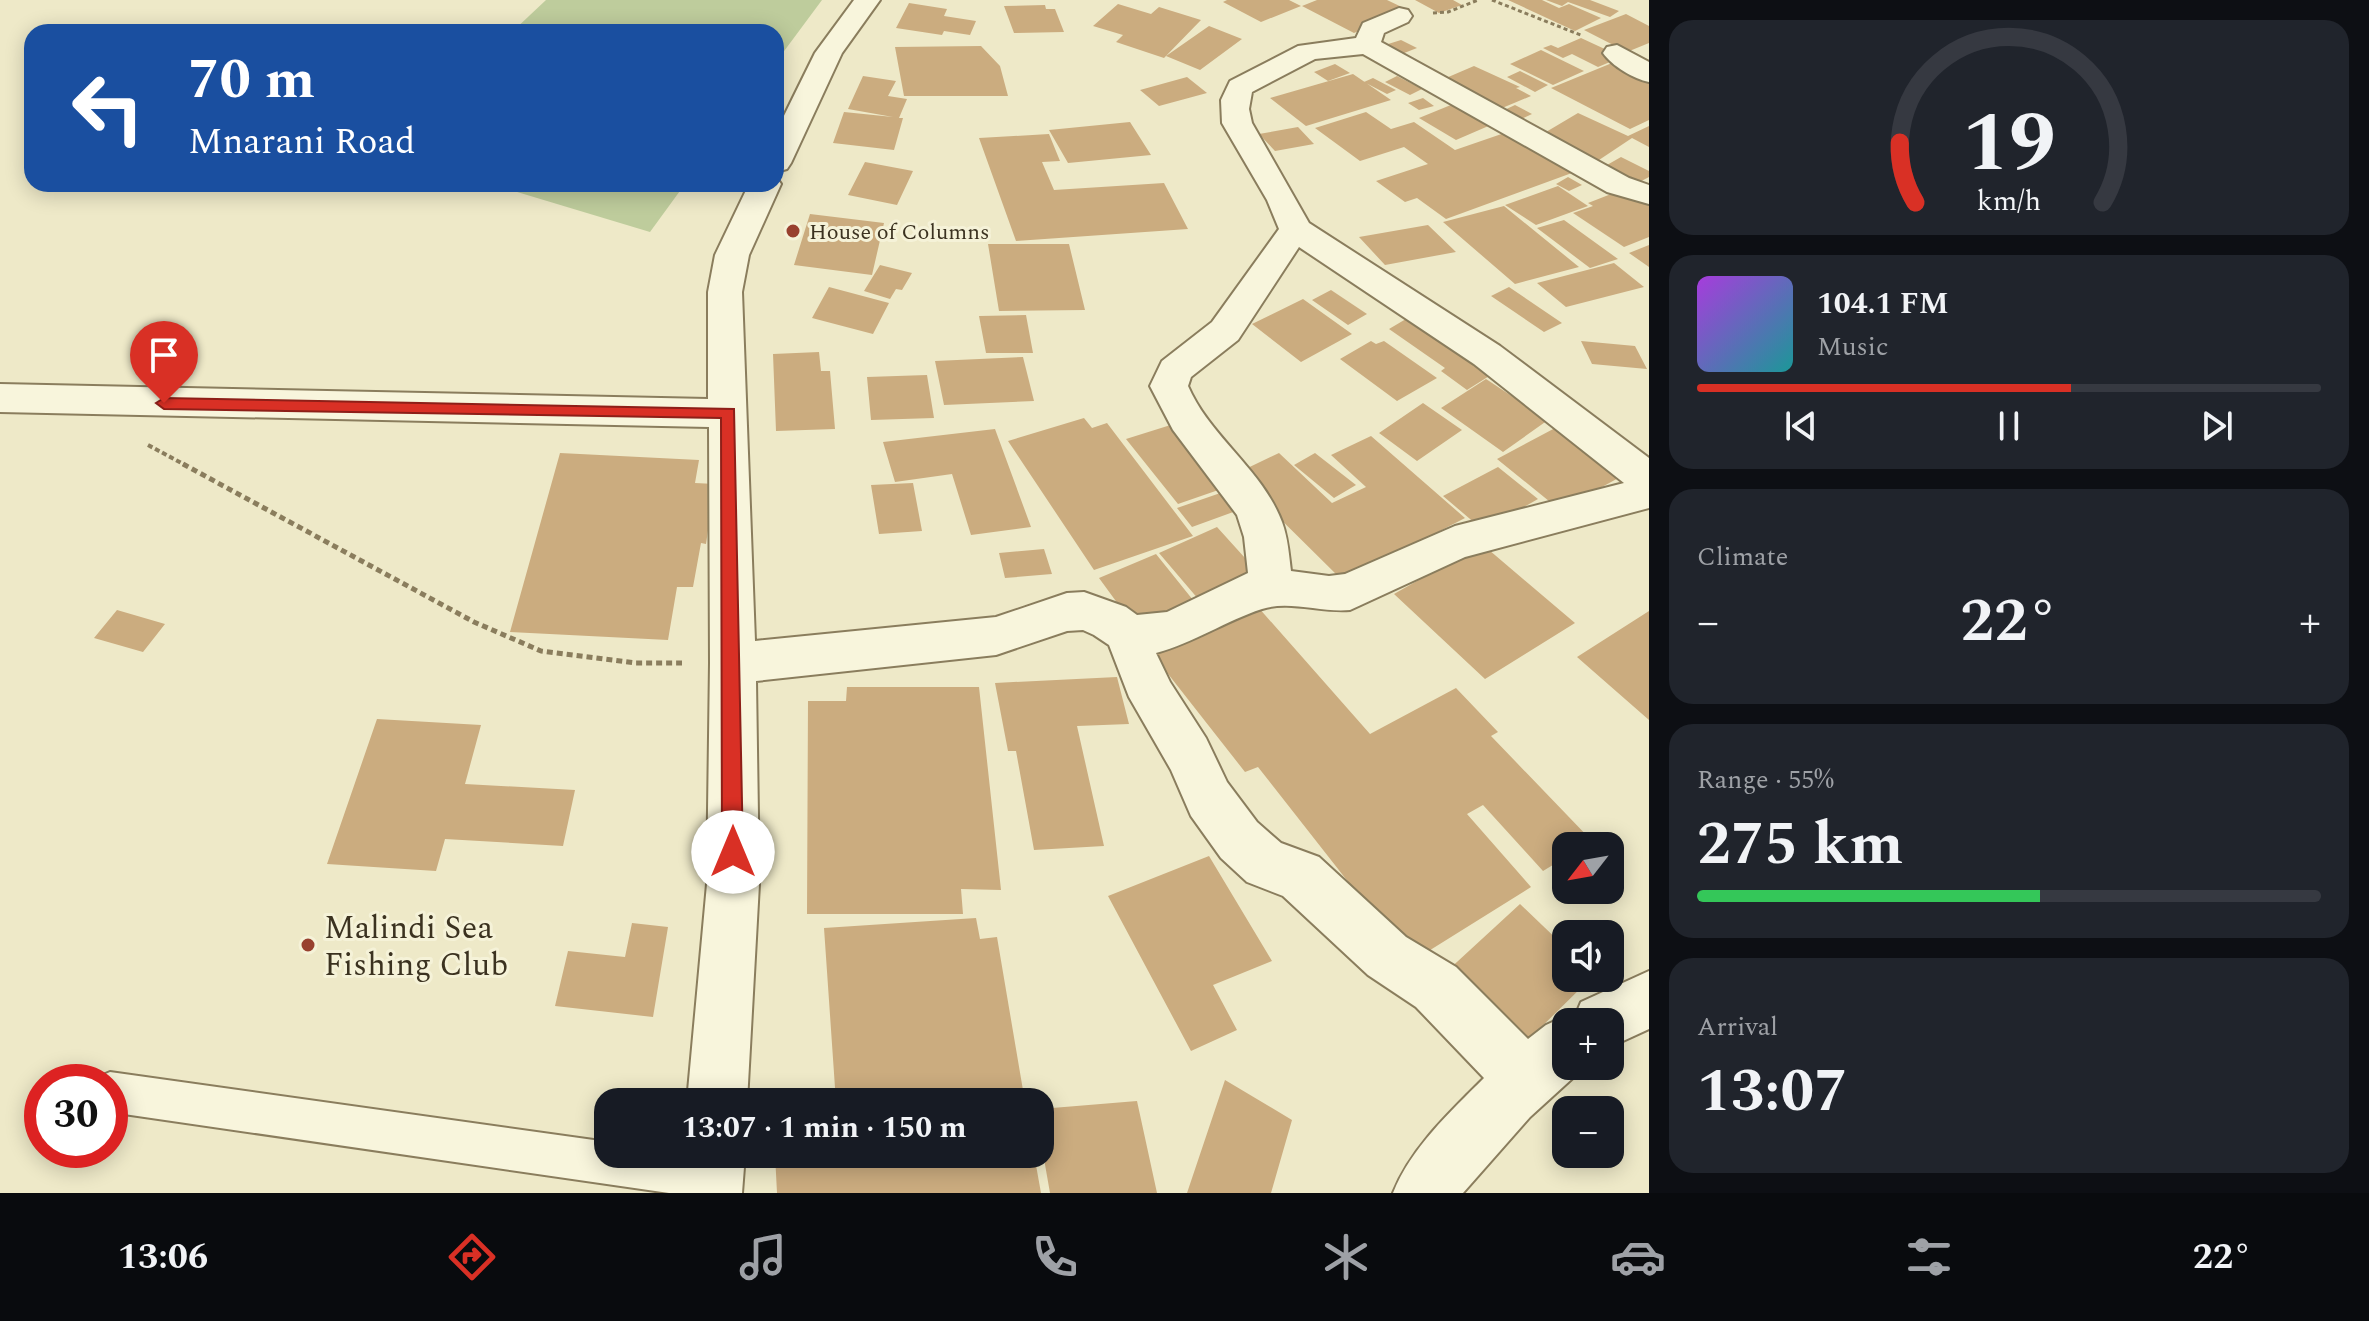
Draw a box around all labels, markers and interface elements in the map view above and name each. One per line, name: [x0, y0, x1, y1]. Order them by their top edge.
text: 70 m: [188, 38, 315, 123]
icon: left: [56, 56, 160, 160]
text: 19: [1962, 81, 2056, 208]
text: Mnarani Road: [188, 115, 415, 170]
text: km/h: [1977, 180, 2041, 223]
place label: House of Columns: [809, 216, 990, 249]
marker: House of Columns: [784, 222, 802, 240]
text: 104.1 FM: [1817, 281, 1949, 327]
pin: [130, 321, 198, 403]
text: Music: [1817, 327, 1888, 367]
icon: arrive: [142, 333, 186, 377]
icon: previous: [1779, 404, 1823, 448]
icon: pause: [1987, 404, 2031, 448]
icon: next: [2195, 404, 2239, 448]
text: Climate: [1697, 537, 1788, 577]
text: 22°: [1960, 576, 2058, 668]
text: −: [1697, 589, 1719, 656]
text: +: [2299, 589, 2321, 656]
text: Range · 55%: [1697, 760, 1834, 800]
text: 275 km: [1697, 799, 1903, 891]
position arrow: [691, 810, 775, 894]
north arrow: [1552, 832, 1624, 904]
map controls: [1552, 832, 1624, 1168]
place label: Malindi Sea Fishing Club: [324, 904, 508, 990]
button: sound: [1552, 920, 1624, 992]
marker: Malindi Sea Fishing Club: [299, 936, 317, 954]
text: Arrival: [1697, 1007, 1778, 1047]
button: +: [1552, 1008, 1624, 1080]
text: 13:07: [1697, 1046, 1848, 1138]
speed limit sign: 30: [24, 1064, 128, 1168]
button: −: [1552, 1096, 1624, 1168]
text: 13:07 · 1 min · 150 m: [681, 1105, 967, 1151]
icon: directions: [444, 1229, 500, 1285]
icon: music: [735, 1229, 791, 1285]
icon: phone: [1027, 1229, 1083, 1285]
icon: climate: [1318, 1229, 1374, 1285]
icon: car: [1610, 1229, 1666, 1285]
icon: filters: [1901, 1229, 1957, 1285]
text: 13:06: [118, 1230, 208, 1285]
text: 22°: [2193, 1230, 2251, 1285]

